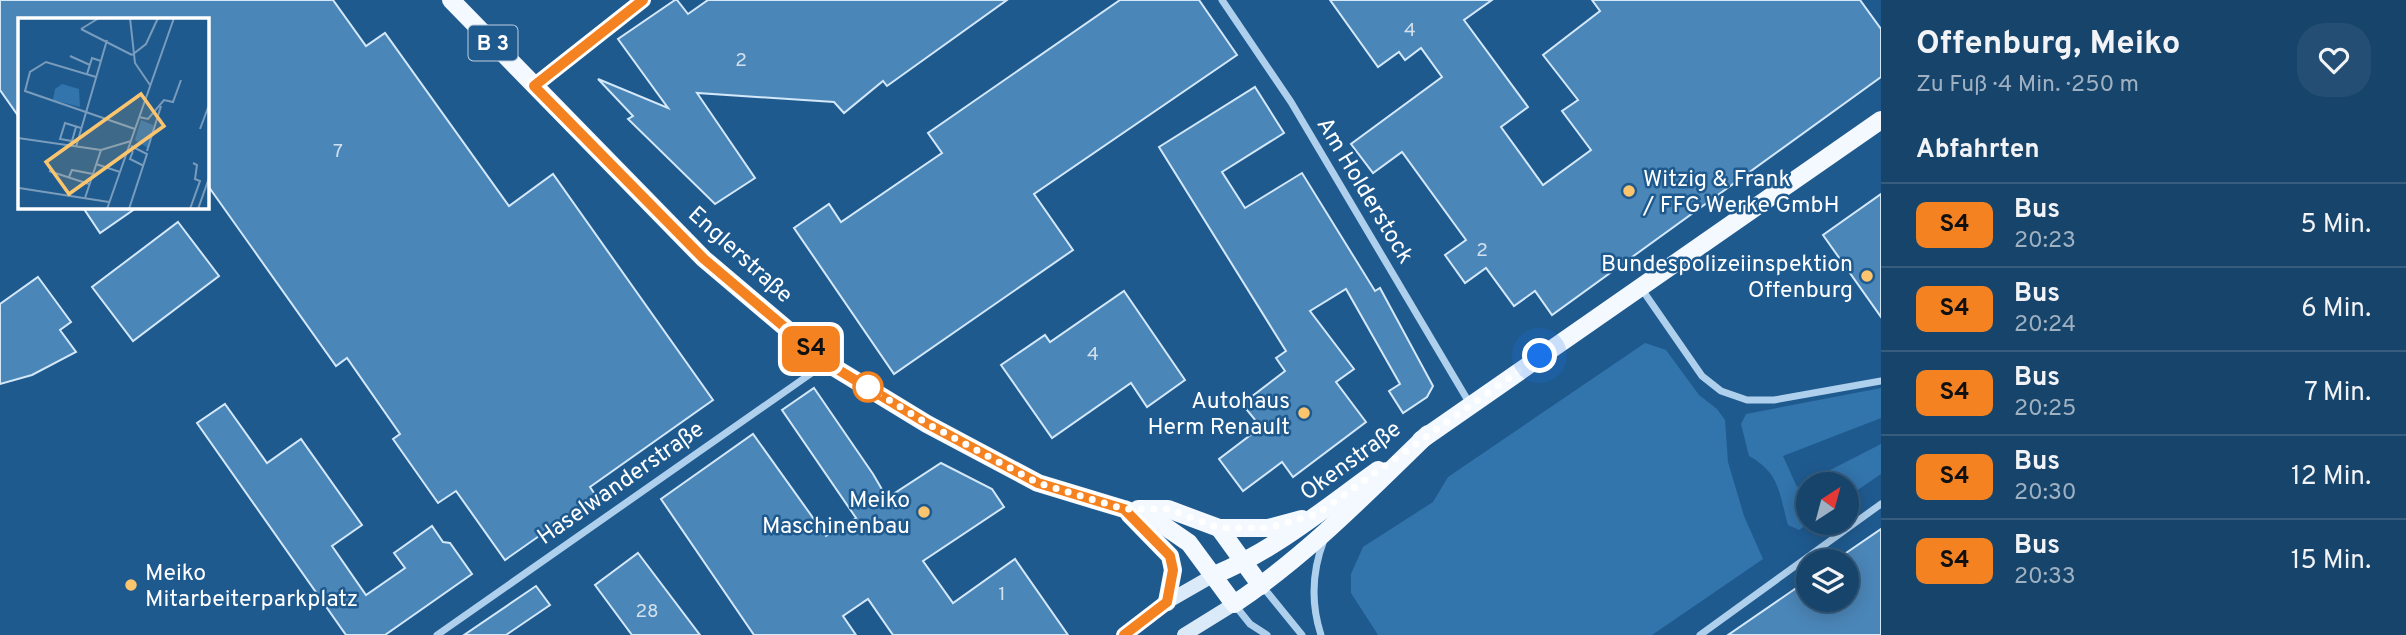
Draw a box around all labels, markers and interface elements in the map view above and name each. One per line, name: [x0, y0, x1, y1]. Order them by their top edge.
inset map: [18, 18, 208, 208]
house number: 4: [1404, 19, 1416, 43]
button: heart: [2297, 23, 2371, 97]
text: Offenburg, Meiko: [1916, 24, 2180, 66]
road number: B 3: [468, 26, 518, 60]
house number: 2: [735, 49, 747, 73]
text: Zu Fuß · 4 Min. · 250 m: [1916, 71, 2139, 100]
street label: Am Holderstock: [1309, 113, 1419, 270]
text: Abfahrten: [1916, 134, 2040, 167]
house number: 7: [333, 140, 343, 164]
place label: Witzig & Frank / FFG Werke GmbH: [1642, 166, 1840, 221]
marker: Witzig & Frank / FFG Werke GmbH: [1621, 183, 1637, 199]
text: Bus: [2014, 194, 2060, 227]
street label: Englerstraße: [681, 201, 798, 311]
text: 5 Min.: [2301, 209, 2371, 242]
text: S4: [1939, 210, 1970, 240]
text: 20:23: [2014, 227, 2076, 256]
house number: 2: [1476, 239, 1488, 263]
place label: Bundespolizeiinspektion Offenburg: [1601, 251, 1853, 306]
marker: Bundespolizeiinspektion Offenburg: [1859, 268, 1875, 284]
text: Bus: [2014, 278, 2060, 311]
text: 6 Min.: [2301, 293, 2371, 326]
text: S4: [1939, 294, 1970, 324]
text: 20:24: [2014, 311, 2076, 340]
line badge: S4: [780, 326, 842, 372]
text: S4: [796, 334, 826, 364]
your location: [1522, 338, 1557, 373]
house number: 4: [1087, 343, 1099, 367]
text: Bus: [2014, 362, 2060, 395]
unlabelled marker: [853, 372, 883, 402]
text: 7 Min.: [2304, 377, 2371, 410]
text: S4: [1939, 378, 1970, 408]
place label: Autohaus Herm Renault: [1147, 388, 1290, 443]
text: 20:25: [2014, 395, 2076, 424]
marker: Autohaus Herm Renault: [1296, 405, 1312, 421]
street label: Haselwanderstraße: [533, 416, 710, 552]
street label: Okenstraße: [1295, 416, 1408, 508]
text: Bus: [2014, 446, 2060, 479]
text: 12 Min.: [2291, 461, 2371, 494]
text: S4: [1939, 462, 1970, 492]
north arrow: [1796, 472, 1858, 536]
map controls: [1796, 472, 1859, 612]
text: 20:30: [2014, 479, 2076, 508]
place label: Meiko Maschinenbau: [762, 487, 910, 542]
marker: Meiko Maschinenbau: [916, 504, 932, 520]
text: Bus: [2014, 530, 2060, 563]
text: 15 Min.: [2291, 545, 2371, 578]
text: S4: [1939, 546, 1970, 576]
button: layers: [1796, 549, 1859, 612]
place label: Meiko Mitarbeiterparkplatz: [145, 560, 358, 615]
text: 20:33: [2014, 563, 2076, 592]
marker: Meiko Mitarbeiterparkplatz: [123, 577, 139, 593]
house number: 1: [998, 583, 1006, 607]
house number: 28: [635, 600, 659, 624]

